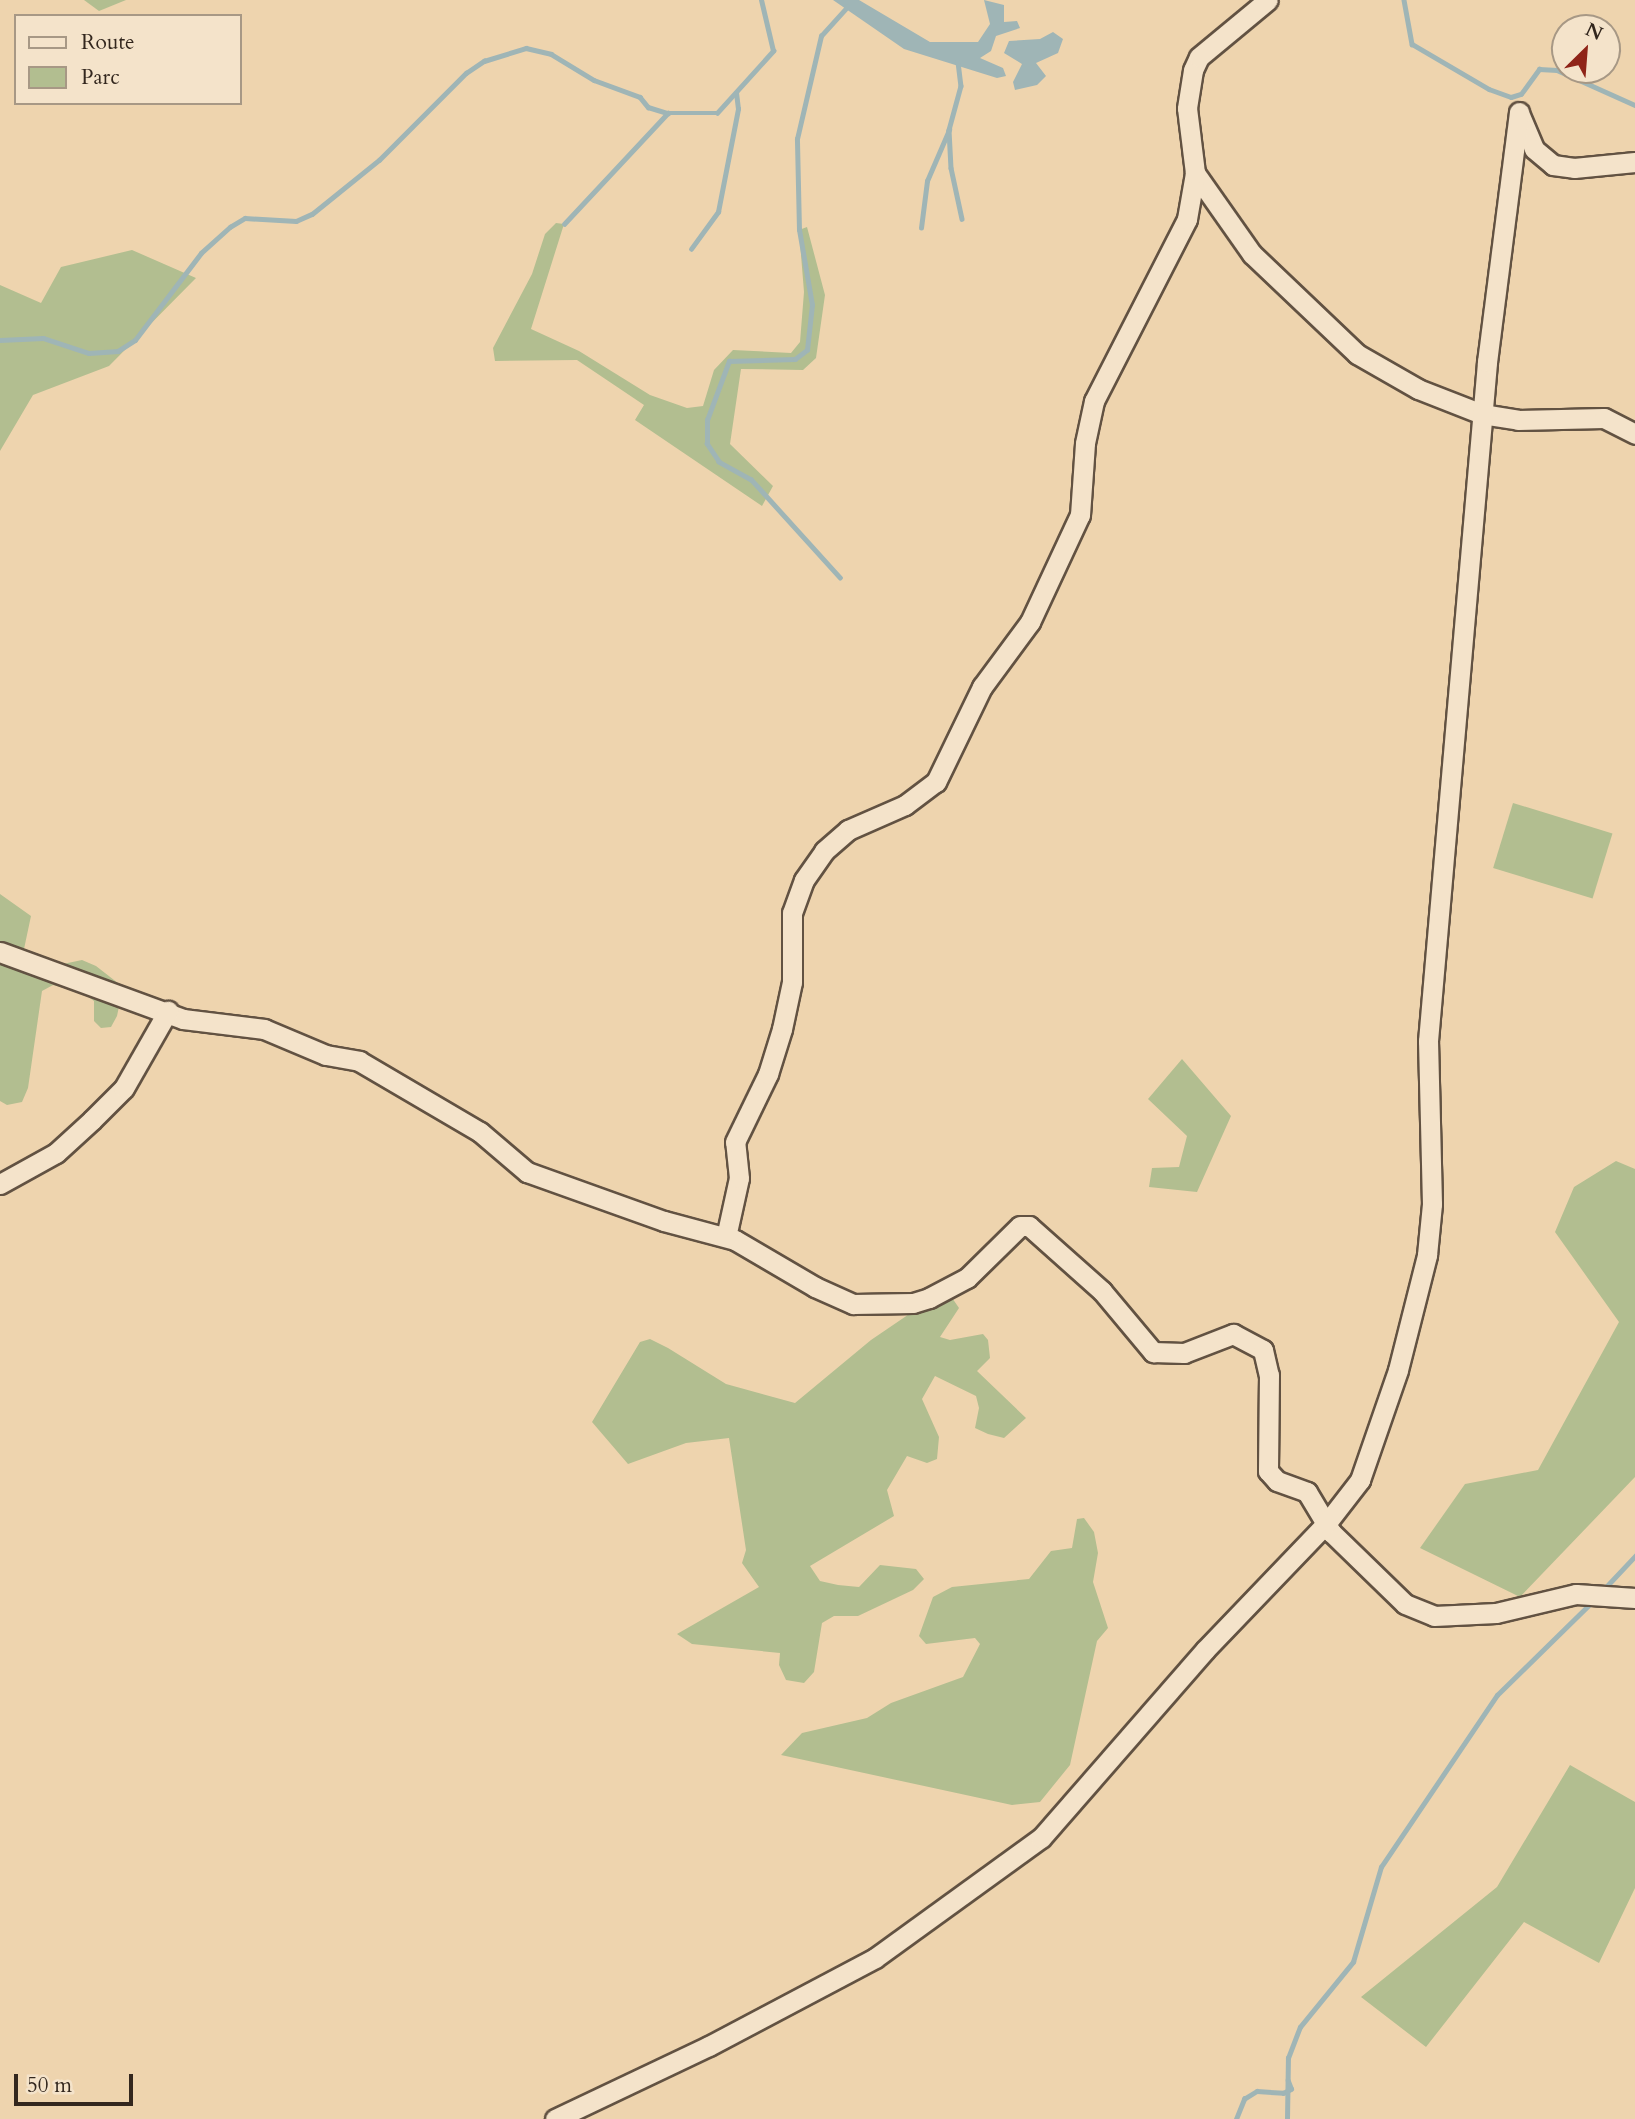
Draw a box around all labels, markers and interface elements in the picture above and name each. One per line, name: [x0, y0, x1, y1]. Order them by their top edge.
legend: [14, 14, 242, 105]
north arrow: [1551, 14, 1621, 84]
text: N: [1581, 17, 1607, 47]
text: Route: [81, 28, 135, 57]
text: Parc: [81, 63, 120, 92]
scale bar: [18, 2060, 136, 2104]
text: 50 m: [27, 2071, 72, 2100]

